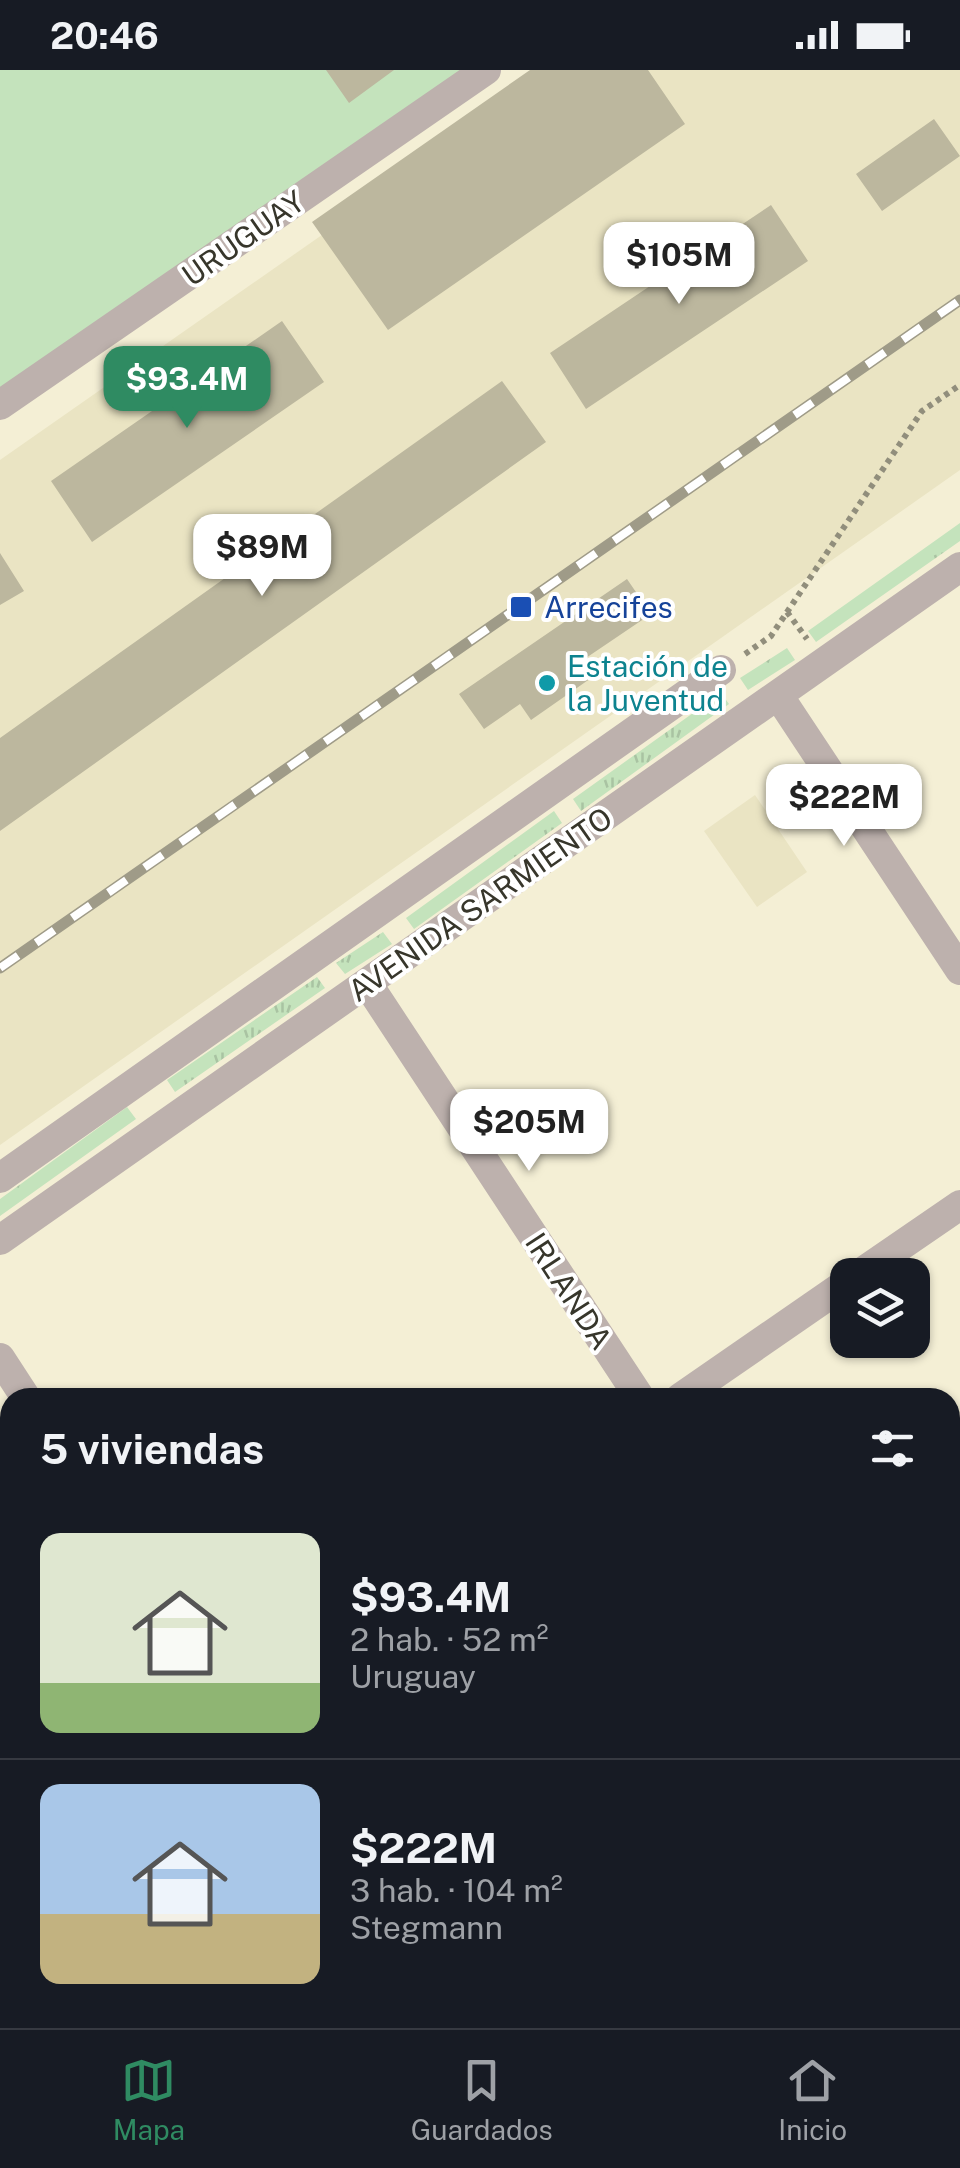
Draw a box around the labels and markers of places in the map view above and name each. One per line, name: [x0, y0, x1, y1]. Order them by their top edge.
pin: $105M: [609, 222, 749, 307]
pin: $93.4M: [106, 346, 268, 431]
pin: $89M: [203, 514, 321, 599]
place label: Arrecifes: [544, 589, 673, 625]
marker: Arrecifes: [508, 594, 534, 620]
place label: Estación de la Juventud: [567, 648, 728, 718]
marker: Estación de la Juventud: [536, 672, 558, 694]
pin: $222M: [774, 764, 914, 849]
pin: $205M: [459, 1089, 599, 1174]

